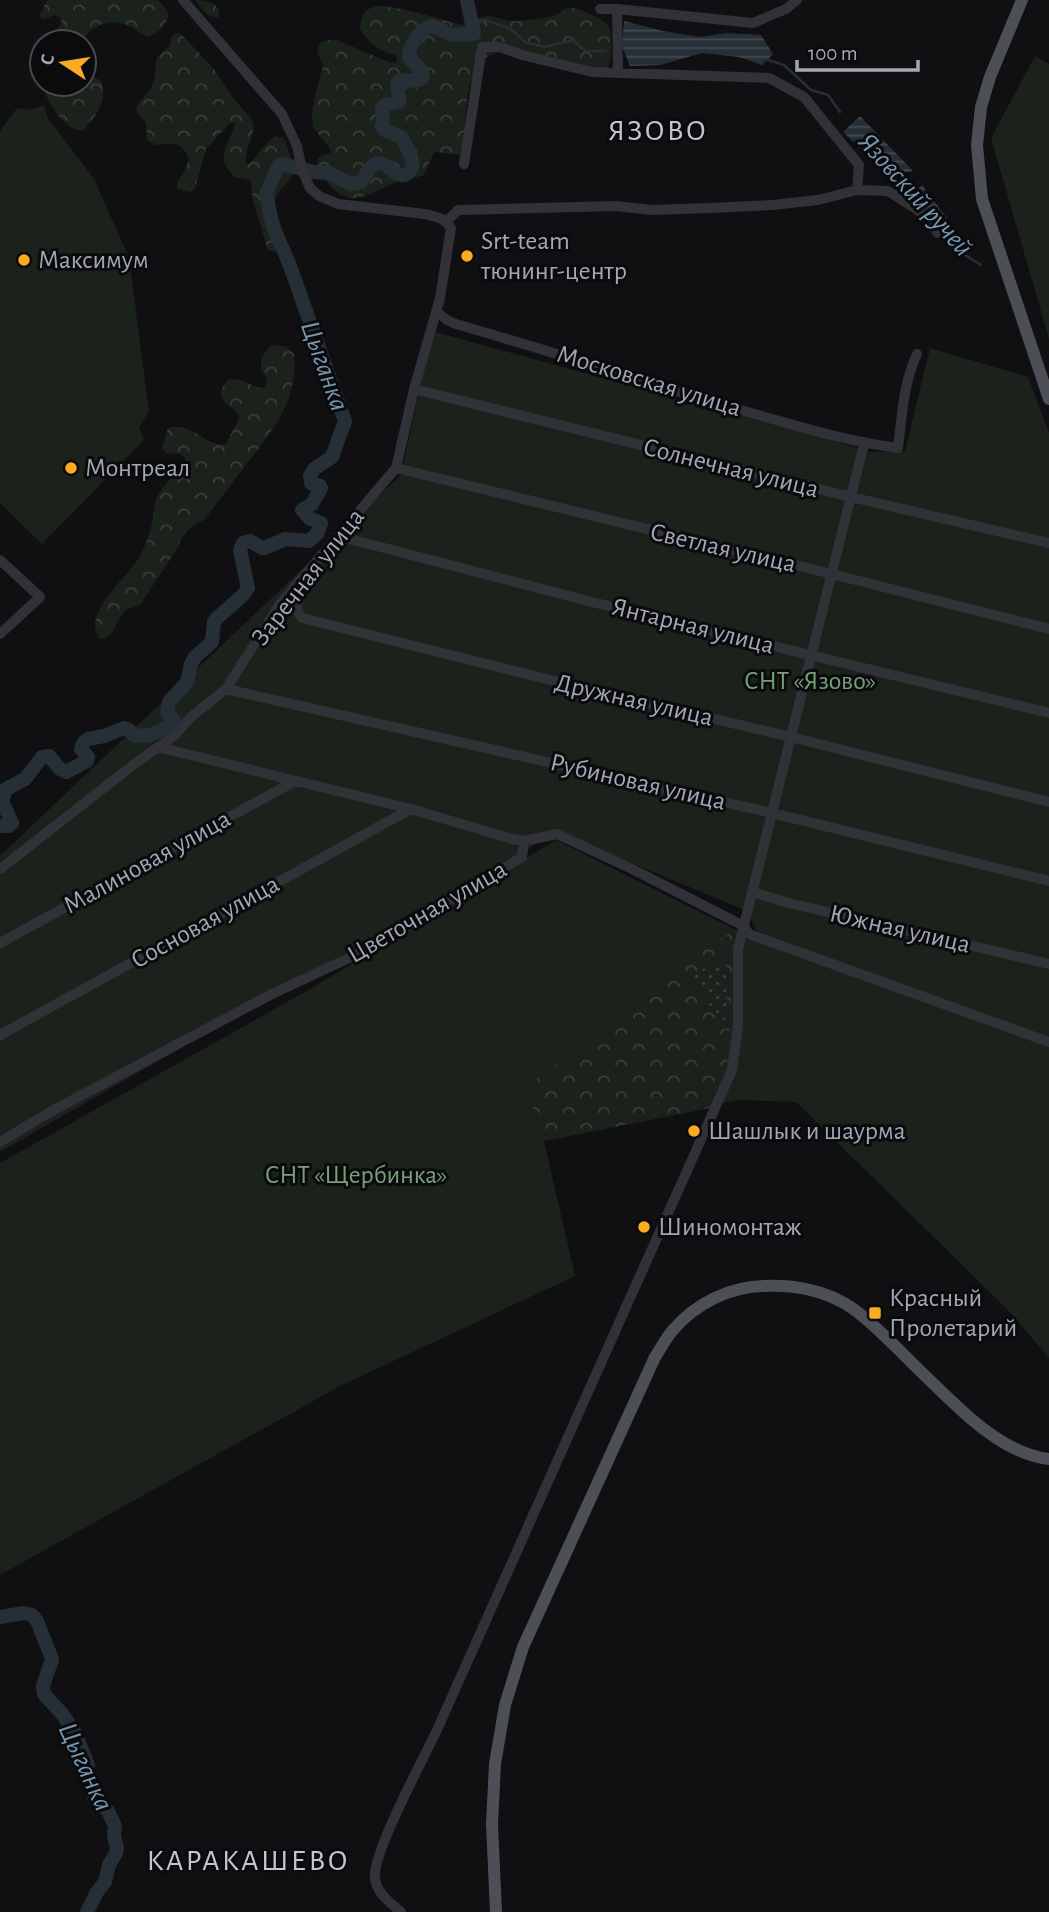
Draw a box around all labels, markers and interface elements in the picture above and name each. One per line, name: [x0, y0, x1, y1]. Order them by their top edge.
north arrow: [28, 28, 98, 98]
scale bar: [797, 28, 918, 72]
text: 100 m: [808, 43, 858, 64]
text: С: [37, 53, 58, 67]
district label: ЯЗОВО: [608, 116, 708, 146]
water label: Язовский ручей: [853, 128, 977, 262]
place label: Srt-team тюнинг-центр: [480, 228, 627, 284]
place label: Максимум: [38, 247, 149, 273]
marker: Srt-team тюнинг-центр: [459, 248, 475, 264]
marker: Максимум: [16, 252, 32, 268]
water label: Цыганка: [295, 317, 353, 415]
street label: Московская улица: [554, 341, 744, 421]
street label: Солнечная улица: [641, 434, 821, 502]
place label: Монтреал: [85, 455, 190, 481]
marker: Монтреал: [63, 460, 79, 476]
street label: Заречная улица: [247, 504, 369, 650]
street label: Светлая улица: [648, 519, 799, 577]
street label: Янтарная улица: [609, 593, 777, 659]
park label: СНТ «Язово»: [744, 668, 876, 694]
street label: Дружная улица: [552, 669, 716, 731]
street label: Рубиновая улица: [548, 749, 728, 815]
street label: Малиновая улица: [59, 805, 235, 919]
street label: Цветочная улица: [343, 856, 511, 968]
street label: Сосновая улица: [126, 871, 284, 973]
street label: Южная улица: [827, 900, 973, 958]
place label: Шашлык и шаурма: [708, 1118, 906, 1144]
marker: Шашлык и шаурма: [686, 1123, 702, 1139]
park label: СНТ «Щербинка»: [265, 1162, 447, 1188]
place label: Шиномонтаж: [658, 1214, 802, 1240]
marker: Шиномонтаж: [636, 1219, 652, 1235]
place label: Красный Пролетарий: [889, 1285, 1017, 1341]
marker: Красный Пролетарий: [867, 1305, 883, 1321]
water label: Цыганка: [53, 1719, 117, 1815]
district label: КАРАКАШЕВО: [146, 1846, 350, 1876]

